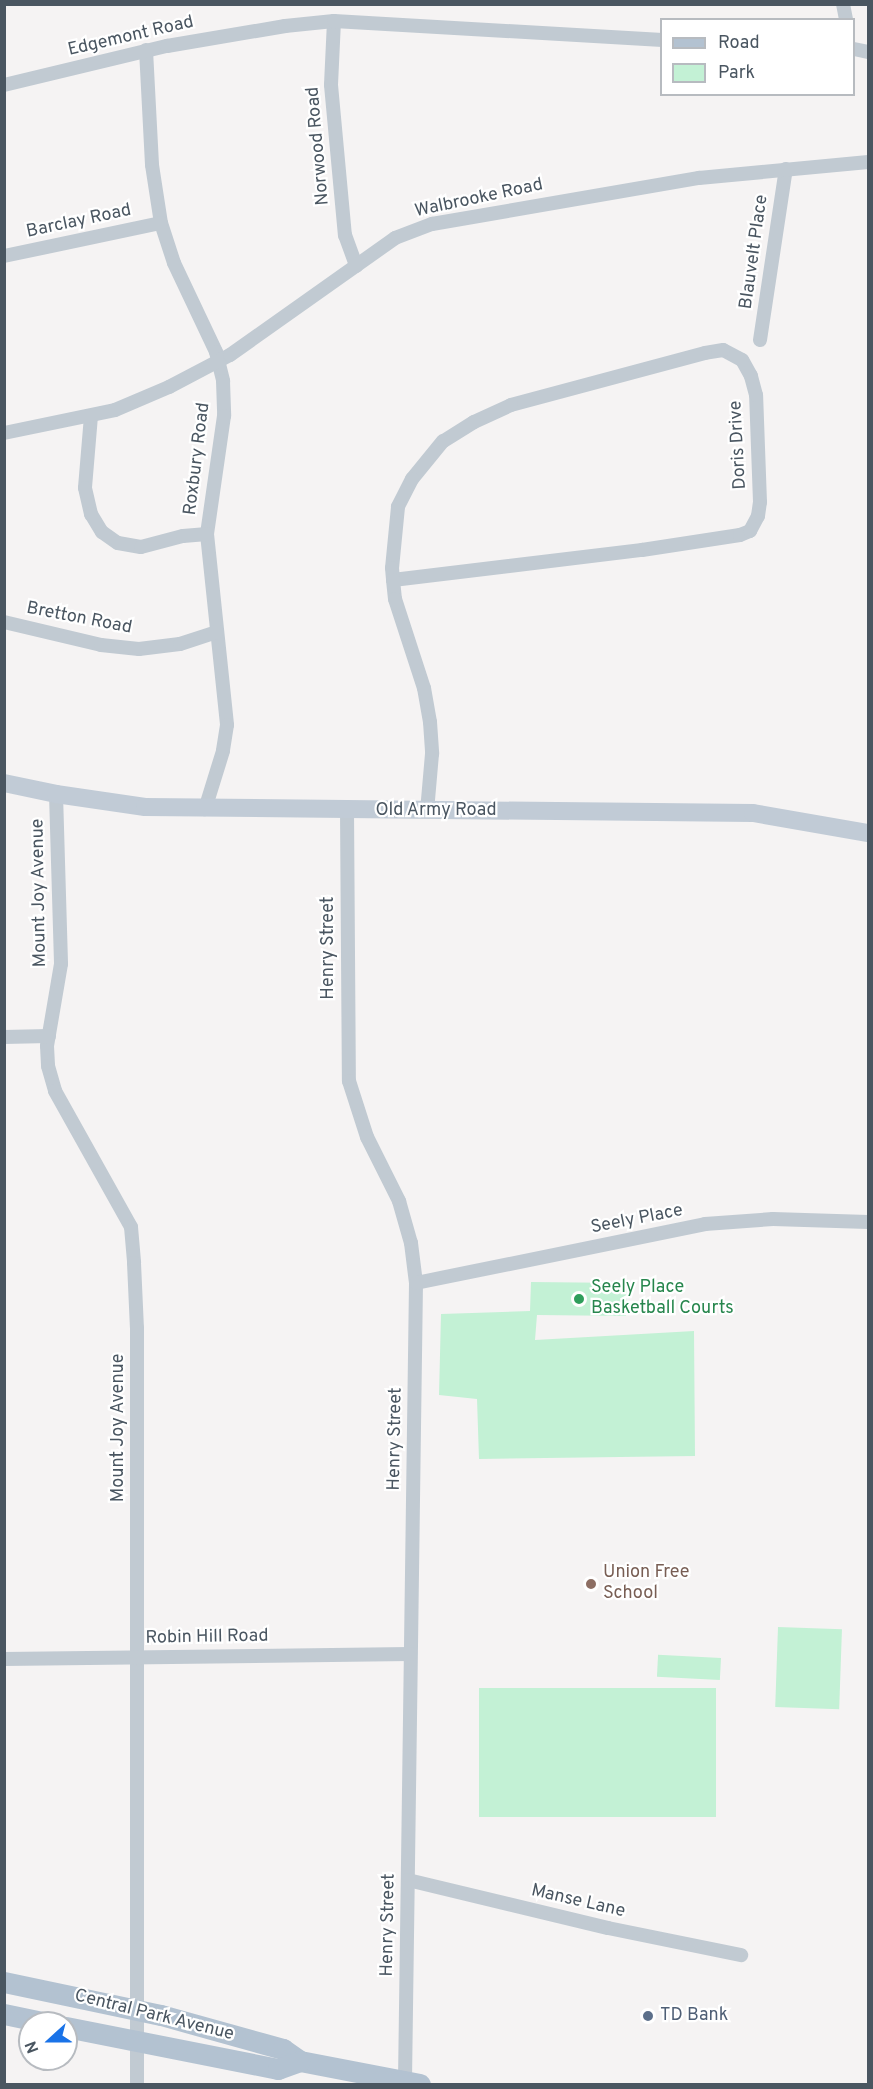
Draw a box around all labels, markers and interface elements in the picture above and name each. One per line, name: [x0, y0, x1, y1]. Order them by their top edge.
street label: Edgemont Road: [66, 12, 196, 62]
legend: [660, 18, 855, 96]
text: Road: [718, 32, 760, 55]
text: Park: [718, 62, 755, 85]
street label: Norwood Road: [303, 86, 335, 206]
street label: Walbrooke Road: [413, 175, 545, 223]
street label: Blauvelt Place: [736, 193, 774, 311]
street label: Barclay Road: [25, 200, 133, 244]
street label: Doris Drive: [726, 400, 752, 490]
street label: Roxbury Road: [180, 401, 216, 517]
street label: Bretton Road: [24, 598, 134, 640]
street label: Old Army Road: [375, 800, 497, 822]
street label: Mount Joy Avenue: [28, 818, 52, 968]
street label: Henry Street: [318, 896, 340, 1000]
street label: Seely Place: [589, 1201, 685, 1239]
place label: Seely Place Basketball Courts: [591, 1278, 734, 1320]
marker: Seely Place Basketball Courts: [572, 1292, 586, 1306]
street label: Mount Joy Avenue: [108, 1353, 130, 1503]
street label: Henry Street: [384, 1387, 408, 1491]
place label: Union Free School: [603, 1563, 689, 1606]
marker: Union Free School: [584, 1577, 598, 1591]
street label: Robin Hill Road: [145, 1626, 269, 1650]
street label: Henry Street: [377, 1873, 401, 1977]
street label: Manse Lane: [529, 1881, 627, 1923]
street label: Central Park Avenue: [72, 1986, 236, 2046]
place label: TD Bank: [660, 2005, 728, 2027]
marker: TD Bank: [641, 2009, 655, 2023]
north arrow: [18, 2011, 78, 2071]
text: N: [22, 2038, 44, 2056]

